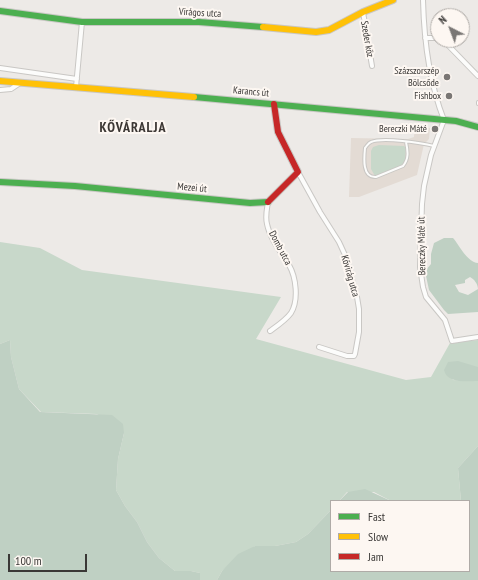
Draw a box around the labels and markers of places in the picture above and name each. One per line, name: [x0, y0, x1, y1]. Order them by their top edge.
place label: Százszorszép Bölcsőde: [394, 65, 439, 88]
marker: Százszorszép Bölcsőde: [442, 72, 452, 82]
place label: Fishbox: [414, 90, 441, 102]
marker: Fishbox: [444, 91, 454, 101]
place label: Bereczki Máté: [379, 123, 427, 135]
marker: Bereczki Máté: [430, 124, 440, 134]

